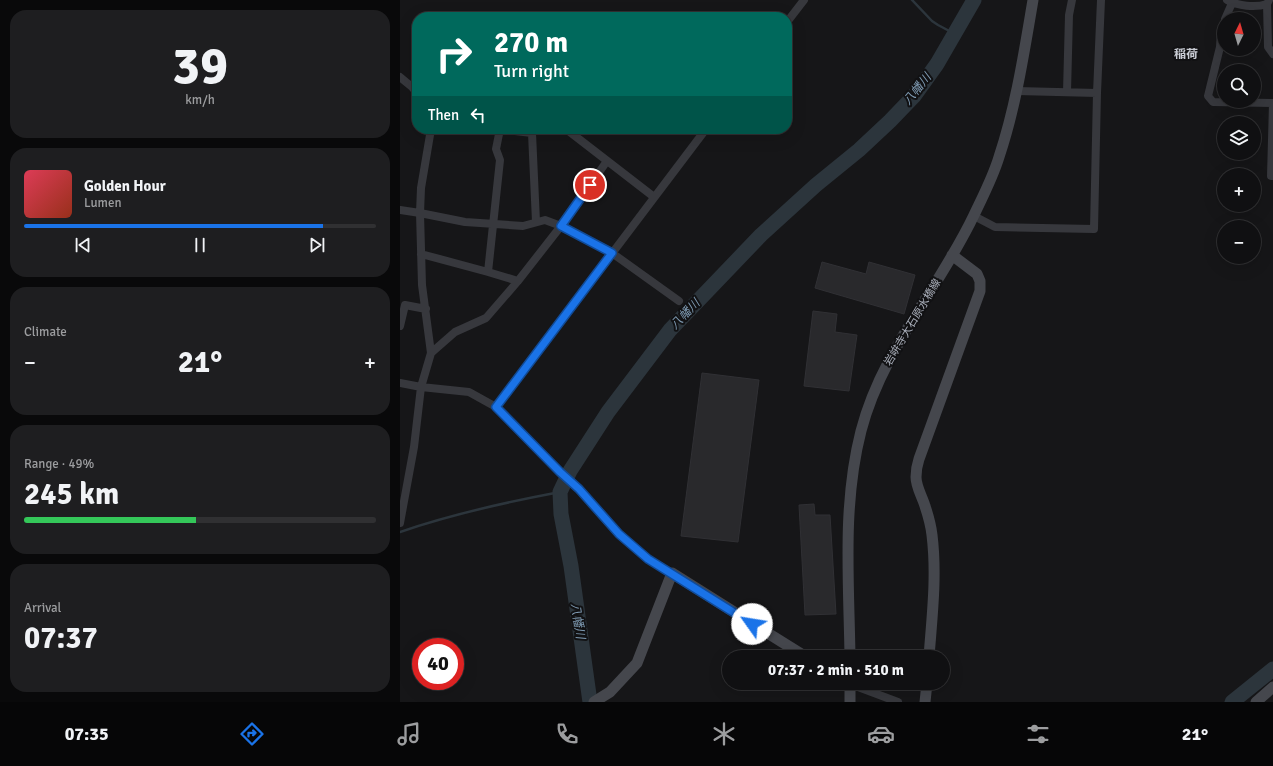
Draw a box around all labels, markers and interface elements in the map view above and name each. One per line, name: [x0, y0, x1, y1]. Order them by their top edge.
north arrow: [1217, 12, 1261, 56]
map controls: [1217, 12, 1261, 264]
text: 270 m: [494, 26, 568, 60]
icon: right: [428, 28, 480, 80]
text: 39: [172, 34, 228, 98]
district label: 稲荷: [1174, 47, 1198, 62]
text: Turn right: [494, 60, 569, 82]
button: search: [1217, 64, 1261, 108]
water label: 八幡川: [900, 69, 936, 108]
text: km/h: [185, 92, 215, 108]
icon: left: [467, 104, 489, 126]
text: Then: [428, 106, 459, 124]
button: layers: [1217, 116, 1261, 160]
pin: [573, 168, 607, 202]
button: +: [1217, 168, 1261, 212]
icon: arrive: [579, 174, 601, 196]
text: Golden Hour: [84, 177, 166, 195]
text: Lumen: [84, 195, 122, 211]
button: −: [1217, 220, 1261, 264]
icon: previous: [72, 234, 94, 256]
icon: pause: [189, 234, 211, 256]
icon: next: [306, 234, 328, 256]
street label: 岩峅寺大石原水橋線: [881, 276, 943, 368]
water label: 八幡川: [667, 295, 705, 333]
text: Climate: [24, 324, 67, 340]
text: 21°: [178, 344, 222, 381]
text: −: [24, 349, 36, 376]
text: +: [364, 349, 376, 376]
text: Range · 49%: [24, 456, 94, 472]
text: 245 km: [24, 476, 119, 513]
text: Arrival: [24, 600, 61, 616]
water label: 八幡川: [567, 602, 588, 642]
position arrow: [731, 603, 773, 645]
text: 07:37: [24, 620, 98, 657]
speed limit sign: 40: [412, 638, 464, 690]
text: 07:37 · 2 min · 510 m: [768, 661, 904, 679]
icon: directions: [238, 720, 266, 748]
icon: music: [395, 720, 423, 748]
icon: phone: [553, 720, 581, 748]
icon: climate: [710, 720, 738, 748]
icon: car: [867, 720, 895, 748]
icon: filters: [1024, 720, 1052, 748]
text: 07:35: [65, 723, 109, 745]
text: 21°: [1182, 723, 1208, 745]

